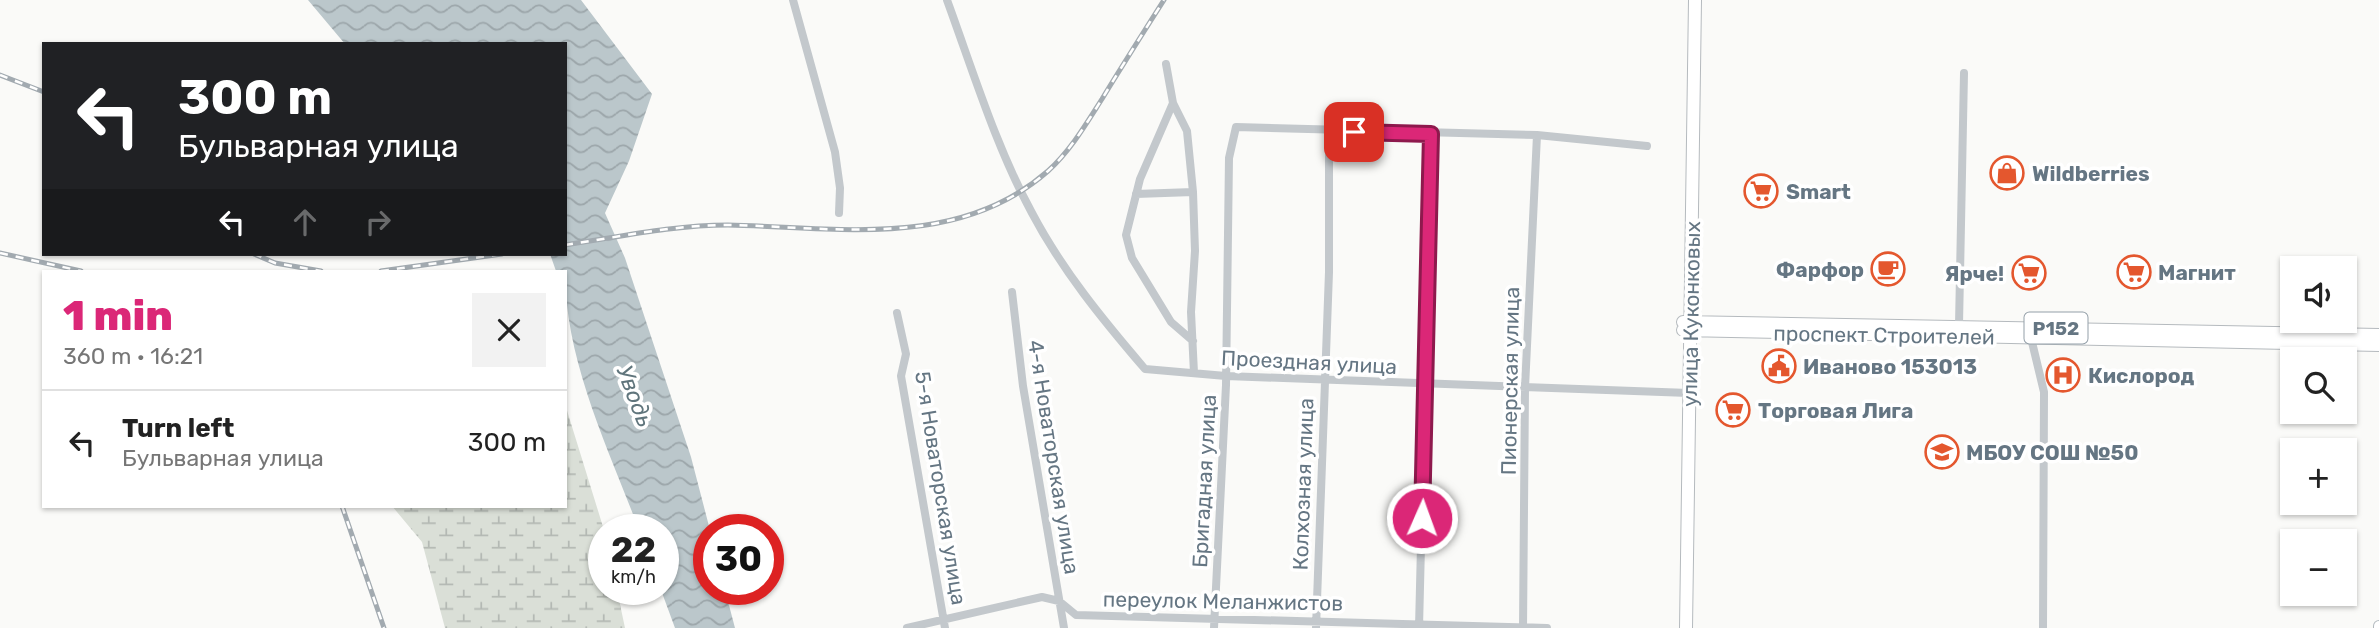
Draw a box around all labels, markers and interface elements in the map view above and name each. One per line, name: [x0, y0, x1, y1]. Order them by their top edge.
text: 300 m: [178, 68, 332, 126]
icon: left: [63, 70, 154, 161]
pin: [1324, 102, 1384, 162]
icon: arrive: [1335, 113, 1373, 151]
text: Бульварная улица: [178, 127, 459, 165]
shop icon: Wildberries: [1988, 154, 2026, 192]
place label: Wildberries: [2032, 161, 2150, 186]
supermarket icon: Smart: [1742, 172, 1780, 210]
place label: Smart: [1786, 179, 1851, 204]
icon: left: [213, 203, 251, 241]
icon: ahead: [286, 203, 324, 241]
icon: right: [359, 203, 397, 241]
street label: улица Куконковых: [1677, 221, 1705, 407]
cafe icon: Фарфор: [1869, 250, 1907, 288]
supermarket icon: Магнит: [2115, 253, 2153, 291]
supermarket icon: Ярче!: [2010, 254, 2048, 292]
map controls: [2280, 256, 2357, 606]
button: sound: [2280, 256, 2357, 333]
place label: Фарфор: [1776, 257, 1864, 282]
place label: Магнит: [2158, 260, 2236, 285]
place label: Ярче!: [1945, 261, 2004, 286]
street label: Пионерская улица: [1496, 287, 1524, 475]
text: 1 min: [63, 291, 173, 341]
button: close: [472, 293, 546, 367]
road number: Р152: [2024, 312, 2088, 344]
street label: проспект Строителей: [1773, 321, 1995, 349]
street label: 4-я Новаторская улица: [1023, 338, 1085, 576]
text: 360 m · 16:21: [63, 342, 203, 370]
street label: Проездная улица: [1220, 345, 1398, 379]
public building icon: Иваново 153013: [1760, 347, 1798, 385]
button: search: [2280, 347, 2357, 424]
place label: Иваново 153013: [1803, 354, 1977, 379]
hospital icon: Кислород: [2044, 356, 2082, 394]
water label: Уводь: [611, 361, 659, 431]
place label: Кислород: [2088, 363, 2195, 388]
street label: 5-я Новаторская улица: [910, 369, 972, 607]
supermarket icon: Торговая Лига: [1714, 391, 1752, 429]
street label: Бригадная улица: [1187, 394, 1221, 568]
street label: Колхозная улица: [1287, 397, 1319, 571]
place label: Торговая Лига: [1758, 398, 1913, 423]
text: Turn left: [122, 413, 234, 444]
icon: left: [63, 424, 101, 462]
text: 300 m: [468, 427, 546, 458]
school or university icon: МБОУ СОШ №50: [1923, 433, 1961, 471]
button: +: [2280, 438, 2357, 515]
place label: МБОУ СОШ №50: [1966, 440, 2138, 465]
text: Бульварная улица: [122, 444, 324, 472]
position arrow: [1385, 481, 1459, 555]
speed limit sign: 30: [693, 514, 784, 605]
text: 22: [611, 529, 656, 571]
button: −: [2280, 529, 2357, 606]
text: km/h: [611, 566, 656, 588]
street label: переулок Меланжистов: [1103, 586, 1343, 616]

